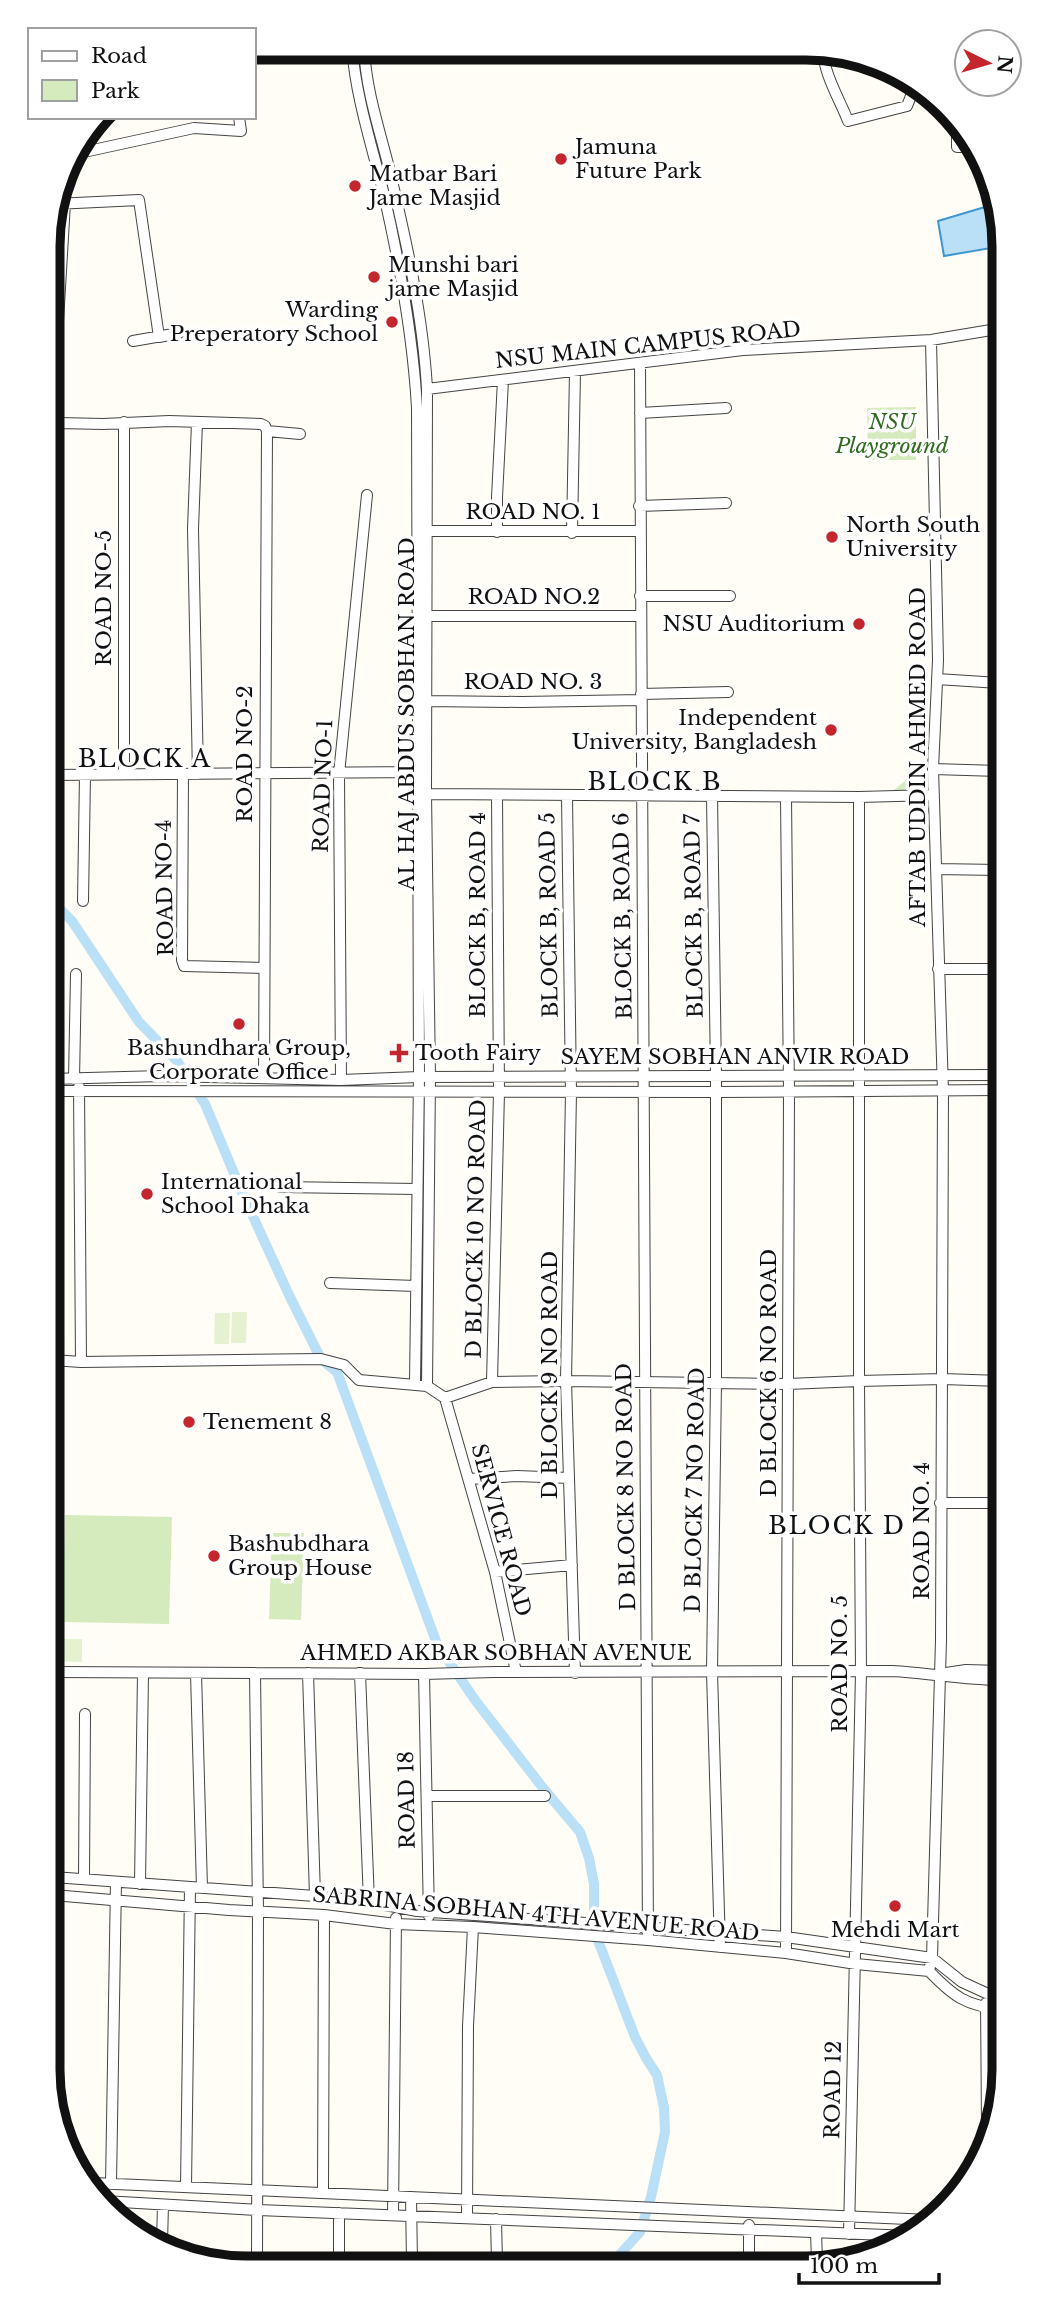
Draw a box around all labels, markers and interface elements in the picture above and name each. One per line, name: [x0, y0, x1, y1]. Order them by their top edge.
legend: [28, 28, 256, 119]
north arrow: [953, 28, 1023, 98]
text: Road: [91, 43, 147, 69]
text: N: [992, 55, 1017, 74]
text: Park: [91, 78, 140, 104]
place label: Jamuna Future Park: [572, 134, 702, 184]
marker: Jamuna Future Park: [553, 151, 569, 167]
place label: Matbar Bari Jame Masjid: [366, 161, 501, 211]
marker: Matbar Bari Jame Masjid: [347, 178, 363, 194]
place label: Munshi bari jame Masjid: [385, 252, 519, 302]
marker: Munshi bari jame Masjid: [366, 269, 382, 285]
place label: Warding Preperatory School: [170, 297, 378, 347]
marker: Warding Preperatory School: [384, 314, 400, 330]
street label: NSU MAIN CAMPUS ROAD: [494, 316, 802, 374]
park label: NSU Playground: [834, 409, 949, 459]
street label: ROAD NO. 1: [465, 499, 601, 525]
place label: North South University: [846, 512, 980, 562]
marker: North South University: [824, 529, 840, 545]
street label: ROAD NO-5: [91, 530, 117, 666]
street label: AL HAJ ABDUS SOBHAN ROAD: [394, 537, 420, 892]
street label: ROAD NO.2: [468, 584, 600, 610]
street label: AFTAB UDDIN AHMED ROAD: [905, 587, 931, 928]
place label: NSU Auditorium: [663, 611, 845, 637]
marker: NSU Auditorium: [851, 616, 867, 632]
street label: ROAD NO. 3: [464, 669, 602, 695]
street label: ROAD NO-2: [232, 685, 258, 823]
place label: Independent University, Bangladesh: [572, 705, 817, 755]
street label: ROAD NO-1: [308, 719, 338, 853]
marker: Independent University, Bangladesh: [823, 722, 839, 738]
district label: BLOCK A: [78, 744, 212, 773]
district label: BLOCK B: [588, 767, 722, 796]
street label: BLOCK B, ROAD 4: [465, 812, 491, 1018]
street label: BLOCK B, ROAD 5: [534, 812, 564, 1018]
street label: BLOCK B, ROAD 6: [608, 812, 638, 1020]
street label: BLOCK B, ROAD 7: [679, 813, 709, 1018]
street label: ROAD NO-4: [151, 819, 179, 957]
marker: Bashundhara Group, Corporate Office: [231, 1016, 247, 1032]
place label: Bashundhara Group, Corporate Office: [127, 1035, 351, 1085]
place label: Tooth Fairy: [415, 1040, 542, 1066]
marker: Tooth Fairy: [389, 1043, 409, 1063]
street label: SAYEM SOBHAN ANVIR ROAD: [561, 1044, 909, 1070]
street label: D BLOCK 10 NO ROAD: [461, 1099, 491, 1359]
place label: International School Dhaka: [161, 1169, 310, 1219]
marker: International School Dhaka: [139, 1186, 155, 1202]
street label: D BLOCK 6 NO ROAD: [756, 1249, 782, 1497]
street label: D BLOCK 9 NO ROAD: [537, 1251, 563, 1499]
street label: D BLOCK 8 NO ROAD: [611, 1363, 641, 1611]
street label: D BLOCK 7 NO ROAD: [680, 1367, 710, 1613]
place label: Tenement 8: [203, 1409, 332, 1435]
marker: Tenement 8: [181, 1414, 197, 1430]
street label: SERVICE ROAD: [465, 1441, 537, 1619]
street label: ROAD NO. 4: [909, 1462, 935, 1600]
district label: BLOCK D: [768, 1511, 906, 1540]
place label: Bashubdhara Group House: [228, 1531, 372, 1581]
marker: Bashubdhara Group House: [206, 1548, 222, 1564]
street label: ROAD NO. 5: [827, 1595, 853, 1733]
street label: AHMED AKBAR SOBHAN AVENUE: [299, 1640, 692, 1666]
street label: ROAD 18: [393, 1751, 421, 1849]
street label: SABRINA SOBHAN 4TH AVENUE ROAD: [311, 1882, 761, 1946]
marker: Mehdi Mart: [887, 1898, 903, 1914]
place label: Mehdi Mart: [831, 1917, 959, 1943]
street label: ROAD 12: [819, 2041, 847, 2139]
scale bar: [799, 2242, 939, 2286]
text: 100 m: [810, 2253, 878, 2279]

